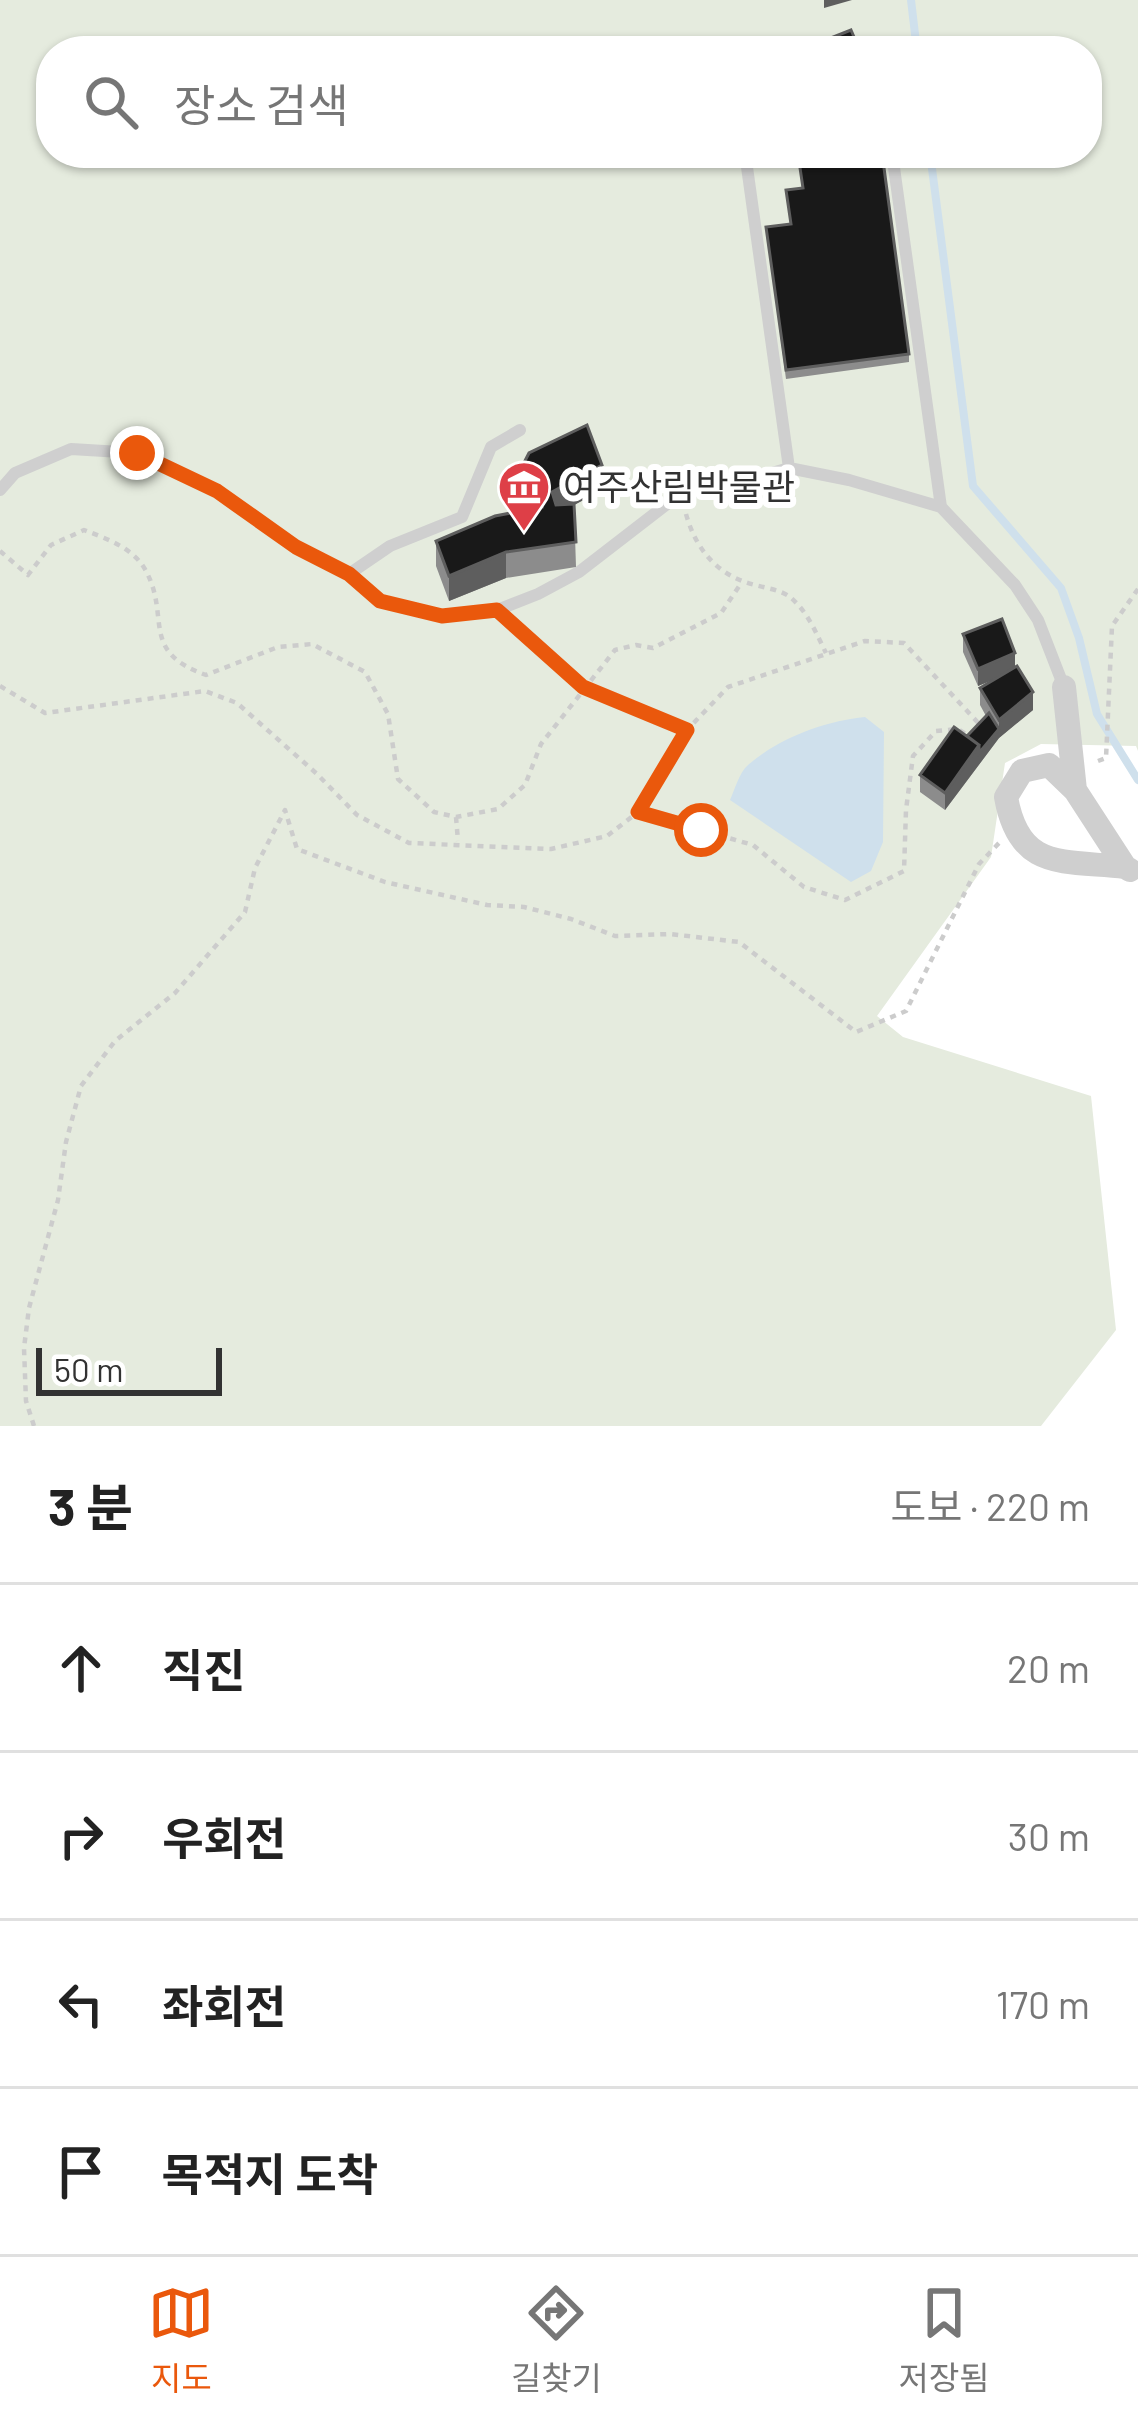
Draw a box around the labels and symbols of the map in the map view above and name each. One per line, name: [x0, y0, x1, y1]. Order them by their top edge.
route end: [110, 426, 164, 480]
museum icon: 여주산림박물관: [496, 459, 552, 533]
place label: 여주산림박물관: [563, 464, 795, 507]
route start: [674, 803, 728, 857]
scale bar: [36, 1342, 222, 1395]

